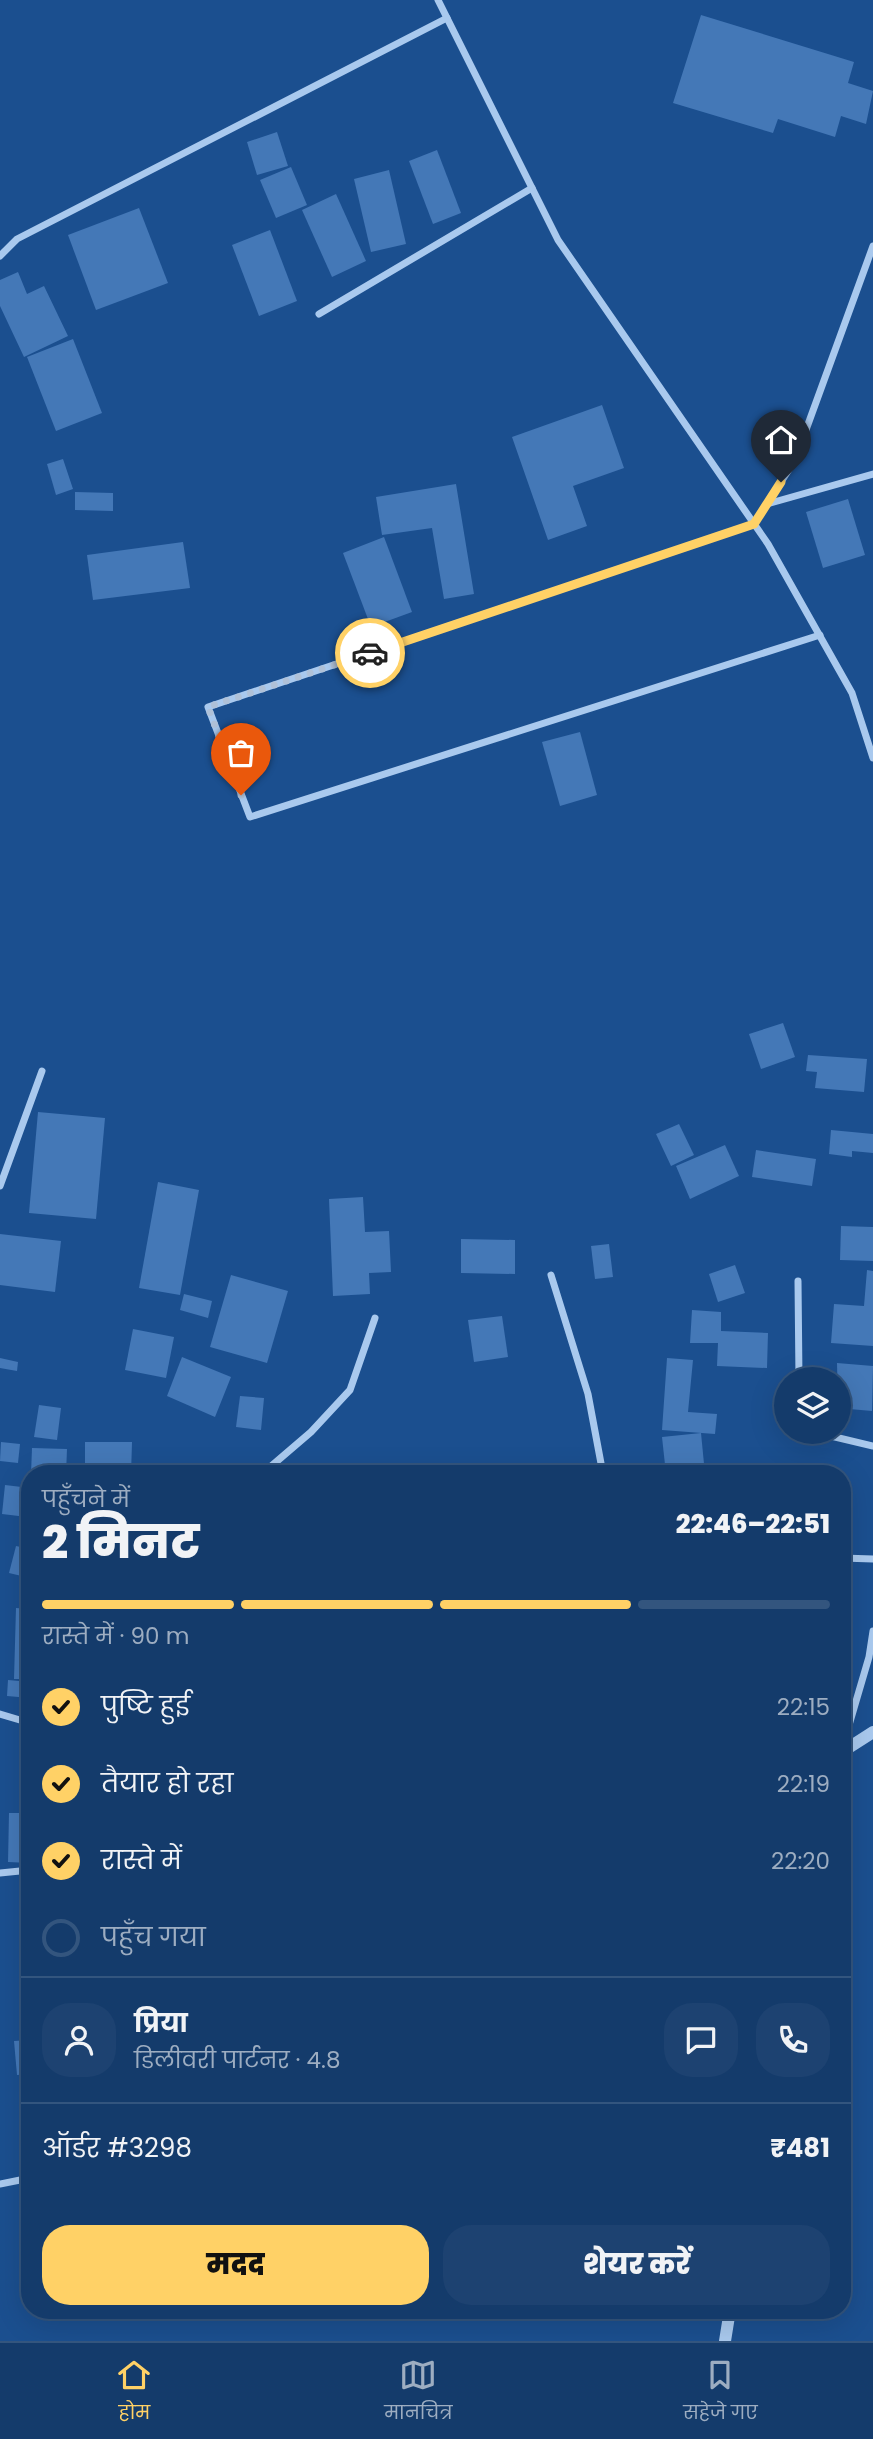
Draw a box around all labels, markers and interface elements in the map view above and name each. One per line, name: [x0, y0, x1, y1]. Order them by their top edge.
pin: [751, 410, 811, 482]
icon: home: [762, 421, 800, 459]
courier: [335, 618, 405, 688]
icon: car: [351, 634, 389, 672]
pin: [211, 723, 271, 795]
icon: bag: [222, 734, 260, 772]
map controls: [774, 1367, 851, 1444]
button: layers: [774, 1367, 851, 1444]
text: पहुँचने में: [42, 1483, 130, 1515]
text: 22:46–22:51: [676, 1506, 830, 1542]
text: 2 मिनट: [42, 1510, 200, 1574]
text: रास्ते में · 90 m: [42, 1620, 189, 1652]
icon: check: [42, 1688, 80, 1726]
text: पुष्टि हुई: [101, 1688, 190, 1724]
text: 22:15: [777, 1691, 830, 1723]
icon: check: [42, 1765, 80, 1803]
text: तैयार हो रहा: [101, 1765, 233, 1801]
text: 22:19: [777, 1768, 830, 1800]
icon: check: [42, 1842, 80, 1880]
text: रास्ते में: [101, 1842, 182, 1878]
text: 22:20: [771, 1845, 830, 1877]
text: पहुँच गया: [101, 1919, 206, 1955]
button: person: [42, 2003, 116, 2077]
button: chat: [664, 2003, 738, 2077]
button: phone: [756, 2003, 830, 2077]
text: प्रिया: [134, 2005, 188, 2041]
text: डिलीवरी पार्टनर · 4.8: [134, 2044, 340, 2076]
text: ऑर्डर #3298: [42, 2130, 192, 2166]
text: ₹481: [770, 2130, 830, 2166]
button: मदद: [42, 2225, 429, 2305]
button: शेयर करें: [443, 2225, 830, 2305]
tab: होम: [115, 2356, 153, 2427]
tab: मानचित्र: [384, 2356, 452, 2427]
tab: सहेजे गए: [683, 2356, 758, 2427]

